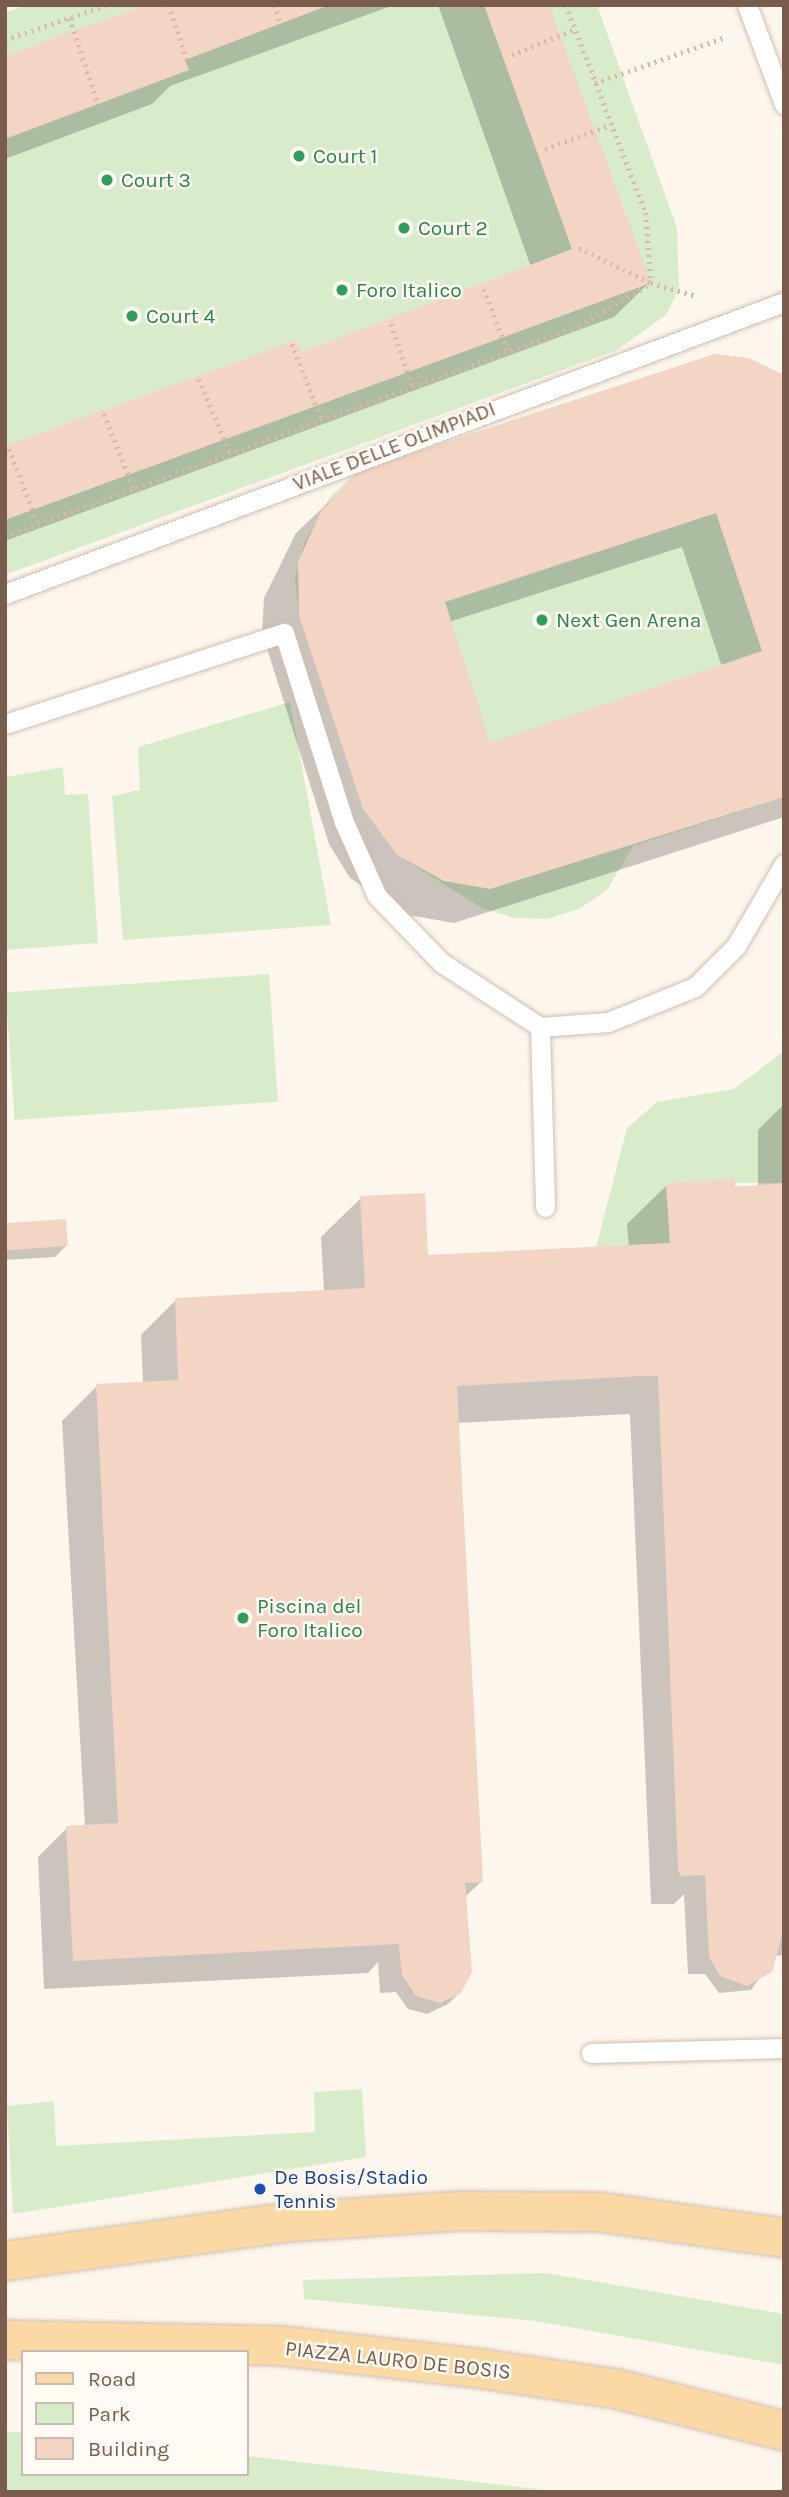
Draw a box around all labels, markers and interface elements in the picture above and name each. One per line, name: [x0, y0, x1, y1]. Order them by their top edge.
place label: Court 1: [313, 143, 377, 169]
marker: Court 1: [291, 148, 307, 164]
place label: Court 3: [121, 167, 191, 193]
marker: Court 3: [99, 172, 115, 188]
place label: Court 2: [418, 215, 488, 241]
marker: Court 2: [396, 220, 412, 236]
place label: Foro Italico: [356, 277, 462, 303]
marker: Foro Italico: [334, 282, 350, 298]
place label: Court 4: [146, 303, 215, 329]
marker: Court 4: [124, 308, 140, 324]
street label: VIALE DELLE OLIMPIADI: [289, 396, 499, 496]
place label: Next Gen Arena: [556, 607, 701, 633]
marker: Next Gen Arena: [534, 612, 550, 628]
place label: Piscina del Foro Italico: [257, 1593, 363, 1643]
marker: Piscina del Foro Italico: [235, 1610, 251, 1626]
place label: De Bosis/Stadio Tennis: [274, 2164, 428, 2214]
marker: De Bosis/Stadio Tennis: [252, 2181, 268, 2197]
street label: PIAZZA LAURO DE BOSIS: [284, 2336, 512, 2384]
legend: [21, 2350, 248, 2476]
text: Road: [88, 2367, 136, 2391]
text: Park: [88, 2402, 131, 2426]
text: Building: [88, 2437, 169, 2461]

